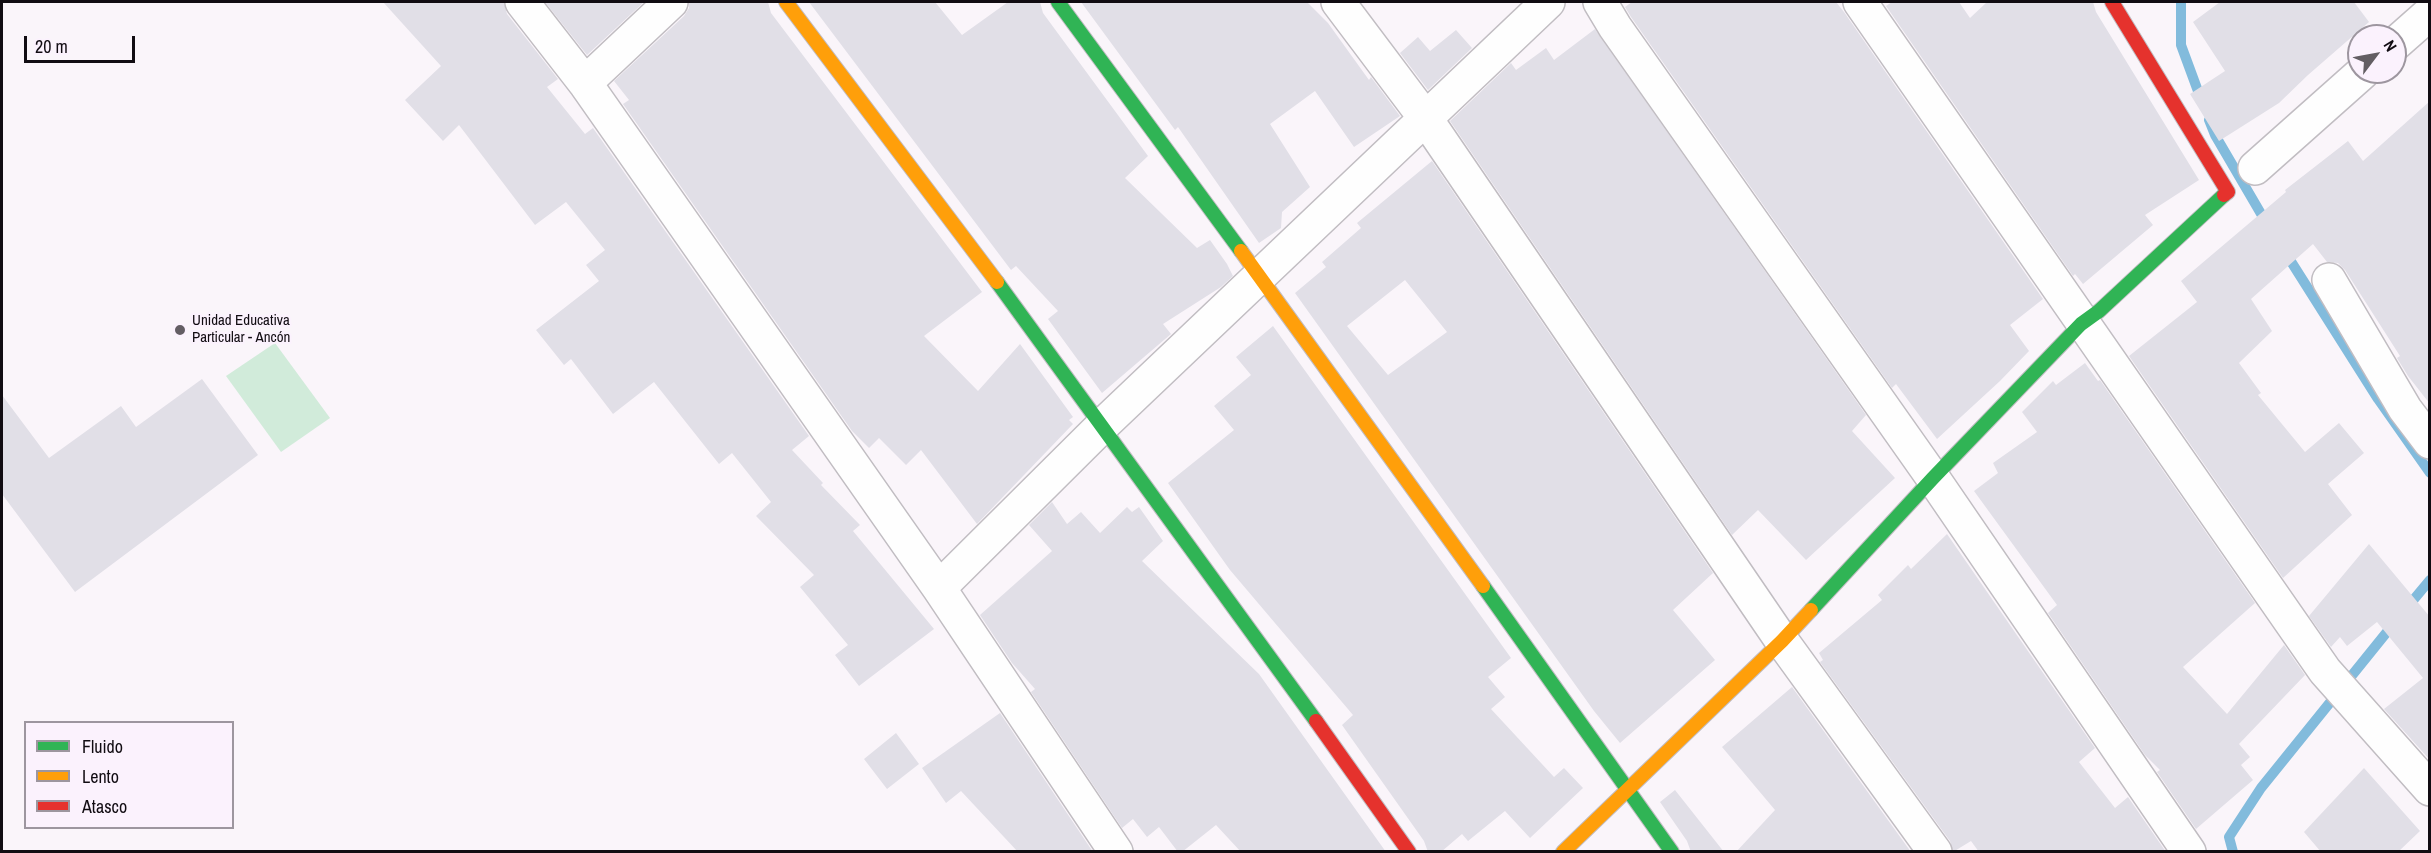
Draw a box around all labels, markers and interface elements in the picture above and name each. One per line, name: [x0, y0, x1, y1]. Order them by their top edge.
scale bar: [27, 24, 138, 62]
north arrow: [2347, 24, 2407, 84]
text: 20 m: [35, 34, 68, 59]
text: N: [2379, 36, 2402, 55]
place label: Unidad Educativa Particular - Ancón: [192, 312, 290, 347]
marker: Unidad Educativa Particular - Ancón: [173, 323, 187, 337]
legend: [24, 721, 234, 829]
text: Fluido: [82, 734, 123, 759]
text: Lento: [82, 764, 119, 789]
text: Atasco: [82, 794, 127, 819]

